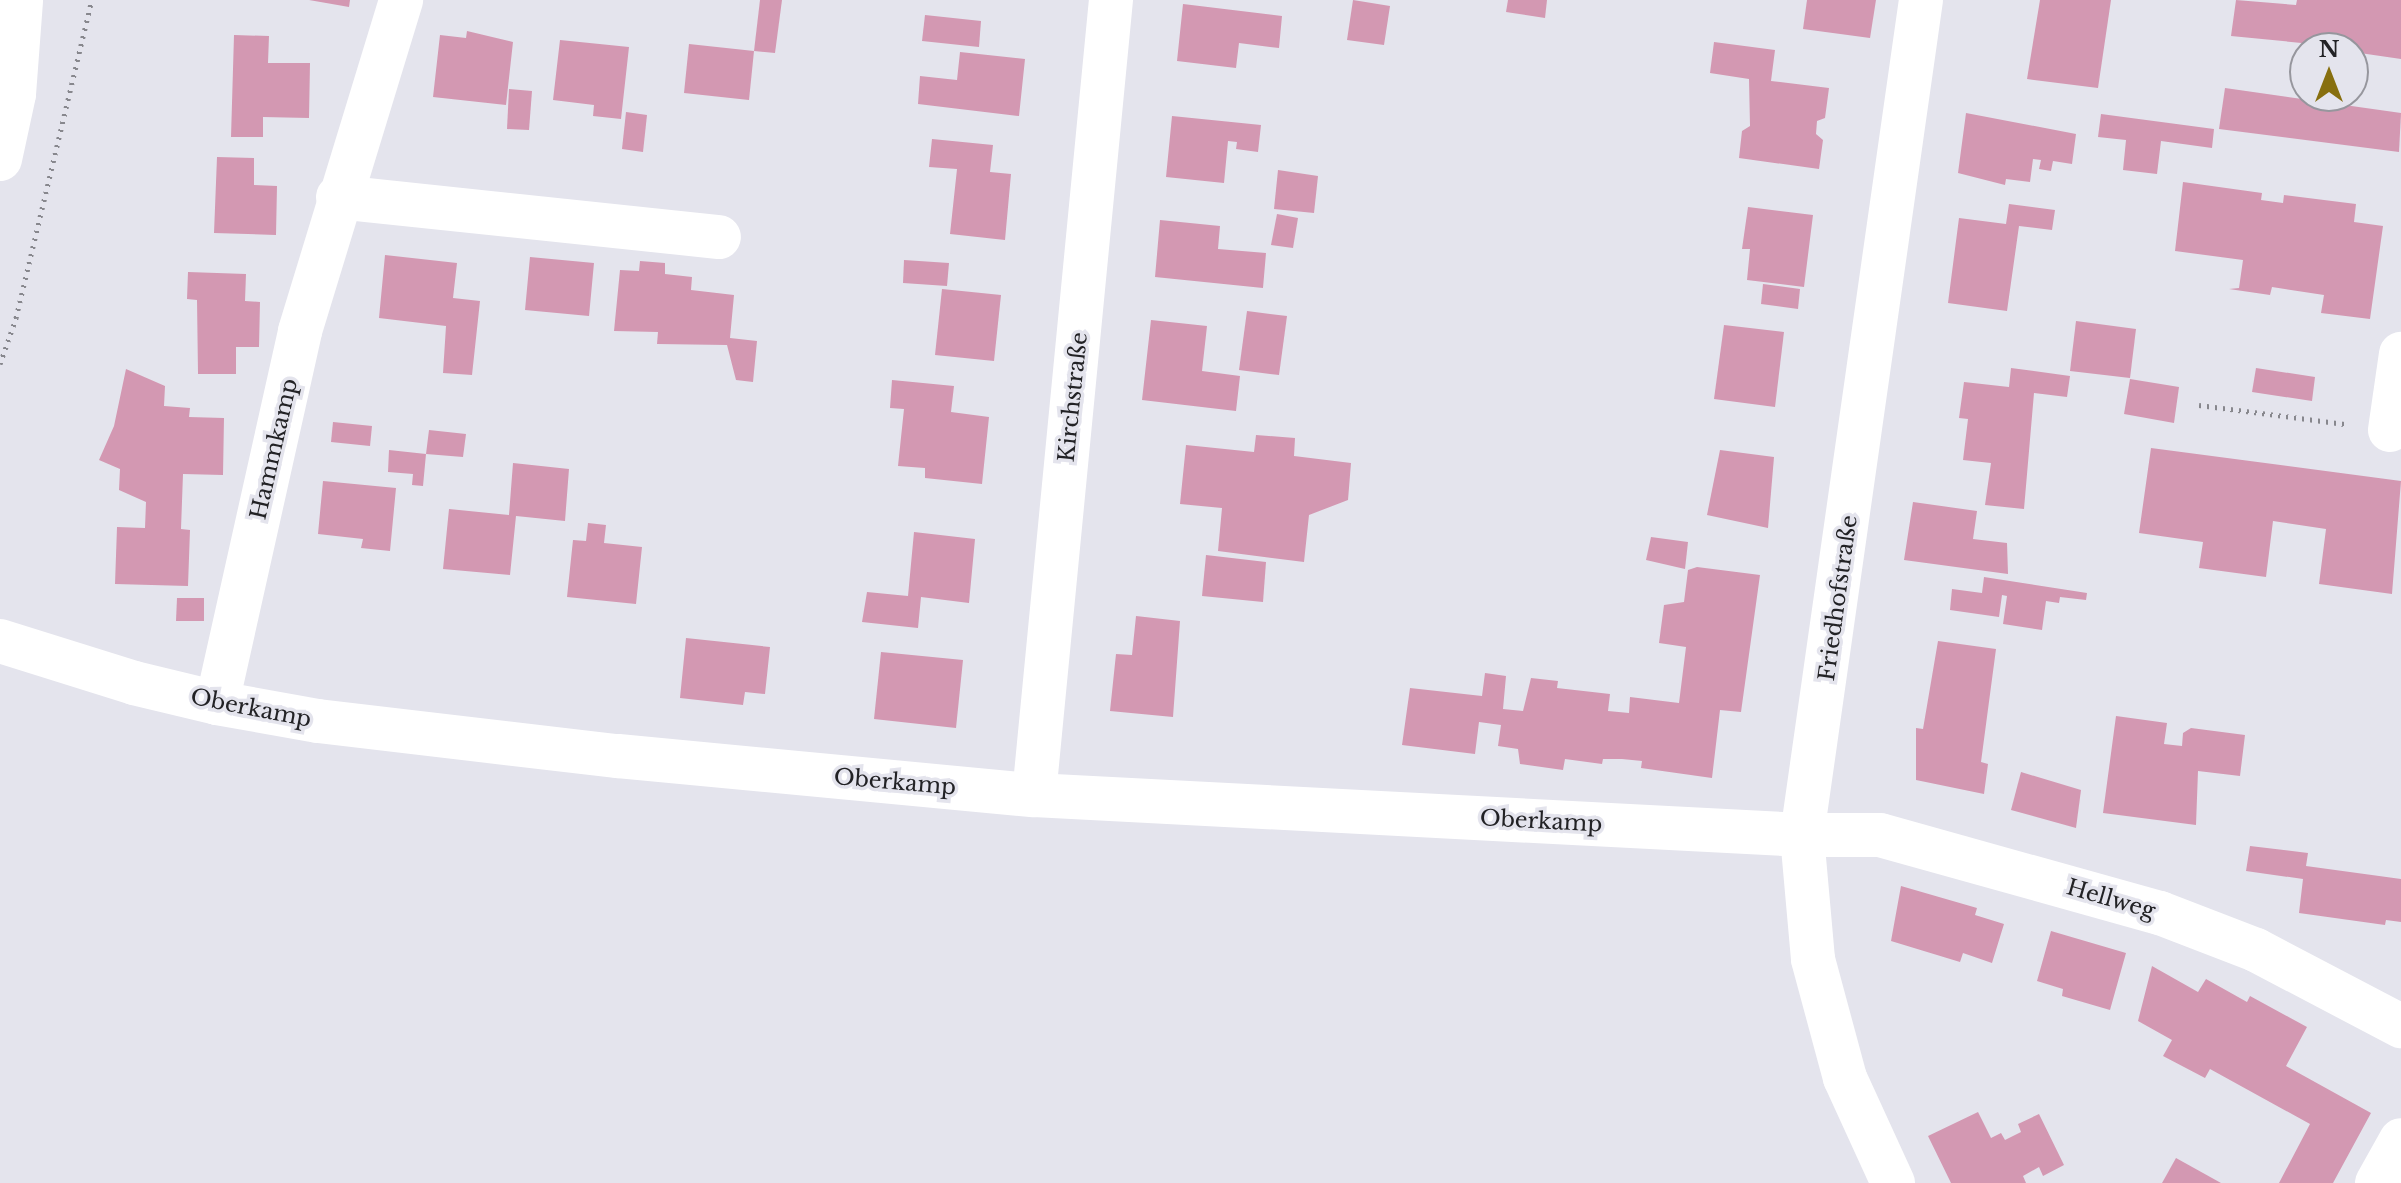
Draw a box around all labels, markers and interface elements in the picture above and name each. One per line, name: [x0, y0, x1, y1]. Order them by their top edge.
north arrow: [2289, 32, 2369, 112]
text: N: [2319, 36, 2339, 63]
street label: Kirchstraße: [1053, 331, 1093, 463]
street label: Hammkamp: [245, 376, 303, 522]
street label: Friedhofstraße: [1813, 513, 1863, 683]
street label: Oberkamp: [188, 683, 314, 733]
street label: Oberkamp: [833, 764, 957, 800]
street label: Oberkamp: [1479, 805, 1603, 837]
street label: Hellweg: [2064, 874, 2158, 924]

